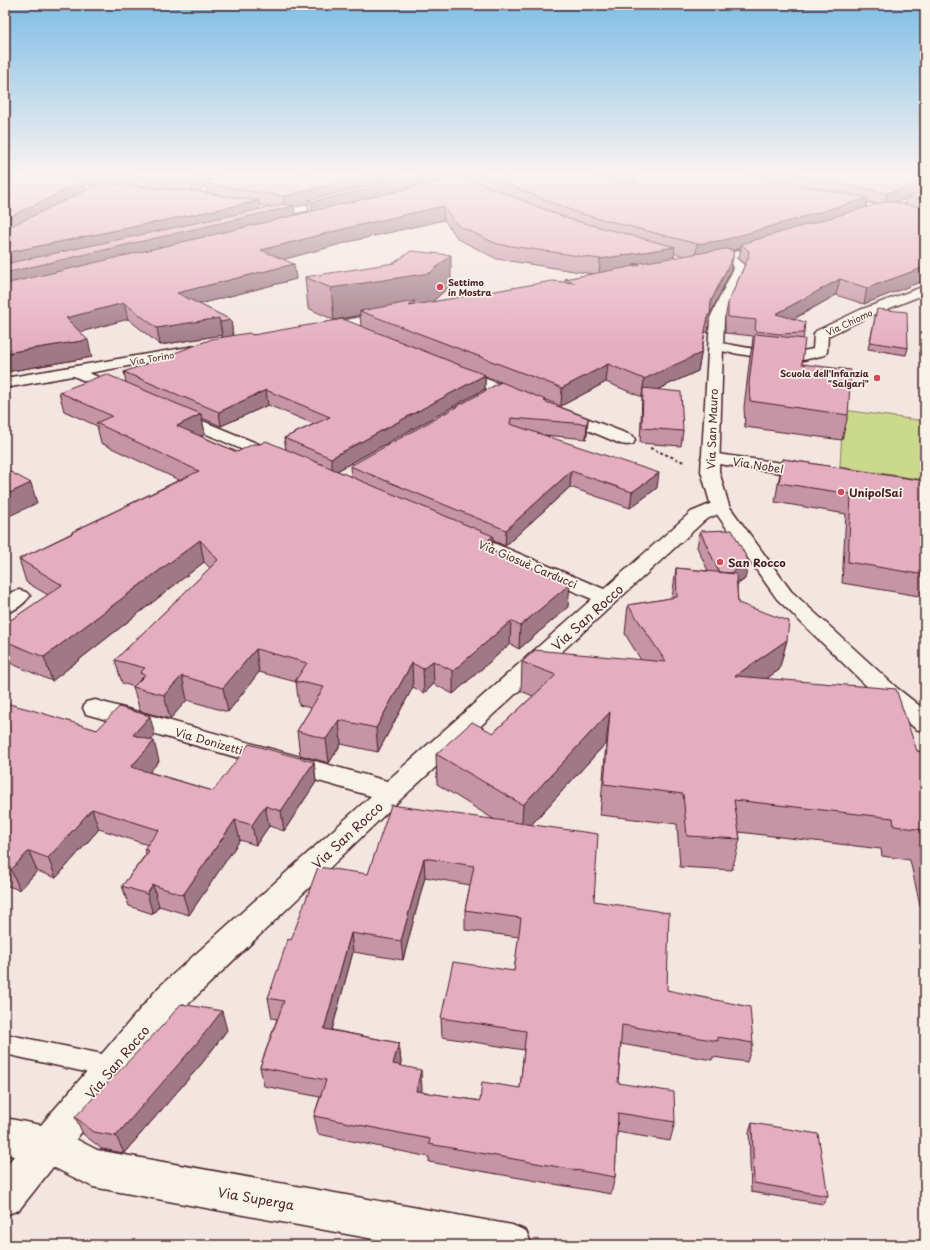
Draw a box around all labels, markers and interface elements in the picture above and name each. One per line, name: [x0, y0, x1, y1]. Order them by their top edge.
place label: Settimo in Mostra: [448, 275, 493, 299]
marker: Settimo in Mostra: [435, 282, 445, 292]
street label: Via Chiomo: [823, 305, 875, 339]
street label: Via Torino: [129, 347, 175, 369]
place label: Scuola dell'Infanzia "Salgari": [780, 366, 870, 390]
marker: Scuola dell'Infanzia "Salgari": [872, 373, 882, 383]
street label: Via San Mauro: [702, 388, 722, 470]
street label: Via Nobel: [731, 453, 785, 477]
place label: UnipolSai: [849, 484, 902, 501]
marker: UnipolSai: [836, 487, 846, 497]
street label: Via Giosuè Carducci: [476, 535, 580, 593]
place label: San Rocco: [728, 554, 786, 571]
marker: San Rocco: [715, 557, 725, 567]
street label: Via San Rocco: [547, 580, 627, 654]
street label: Via Donizetti: [173, 723, 245, 759]
street label: Via San Rocco: [307, 797, 387, 873]
street label: Via San Rocco: [81, 1021, 153, 1103]
street label: Via Superga: [216, 1182, 297, 1214]

